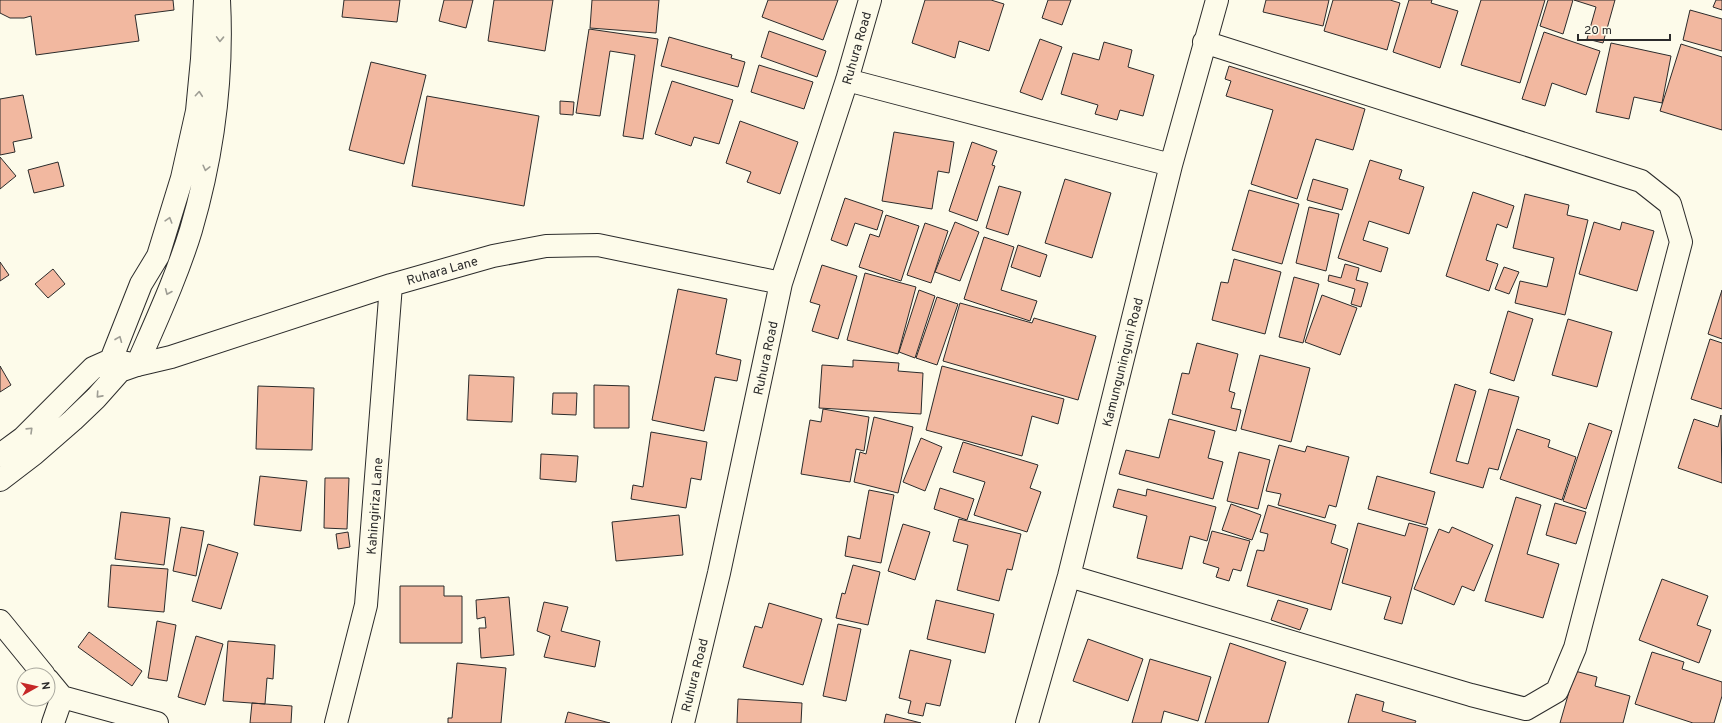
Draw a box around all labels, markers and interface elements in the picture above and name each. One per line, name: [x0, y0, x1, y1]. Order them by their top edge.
street label: Ruhura Road: [840, 10, 876, 87]
scale bar: [1578, 16, 1670, 42]
text: 20 m: [1584, 23, 1612, 39]
one-way arrow: [216, 36, 224, 42]
one-way arrow: [194, 90, 203, 97]
one-way arrow: [203, 165, 211, 171]
one-way arrow: [164, 217, 173, 224]
street label: Ruhara Lane: [405, 254, 480, 290]
one-way arrow: [164, 288, 172, 295]
street label: Kamunguninguni Road: [1100, 296, 1148, 429]
street label: Ruhura Road: [751, 320, 783, 397]
one-way arrow: [114, 336, 122, 343]
one-way arrow: [96, 390, 103, 398]
one-way arrow: [25, 427, 33, 435]
street label: Kahingiriza Lane: [365, 457, 387, 555]
street label: Ruhura Road: [679, 637, 713, 714]
north arrow: [16, 667, 56, 707]
text: N: [37, 681, 52, 691]

